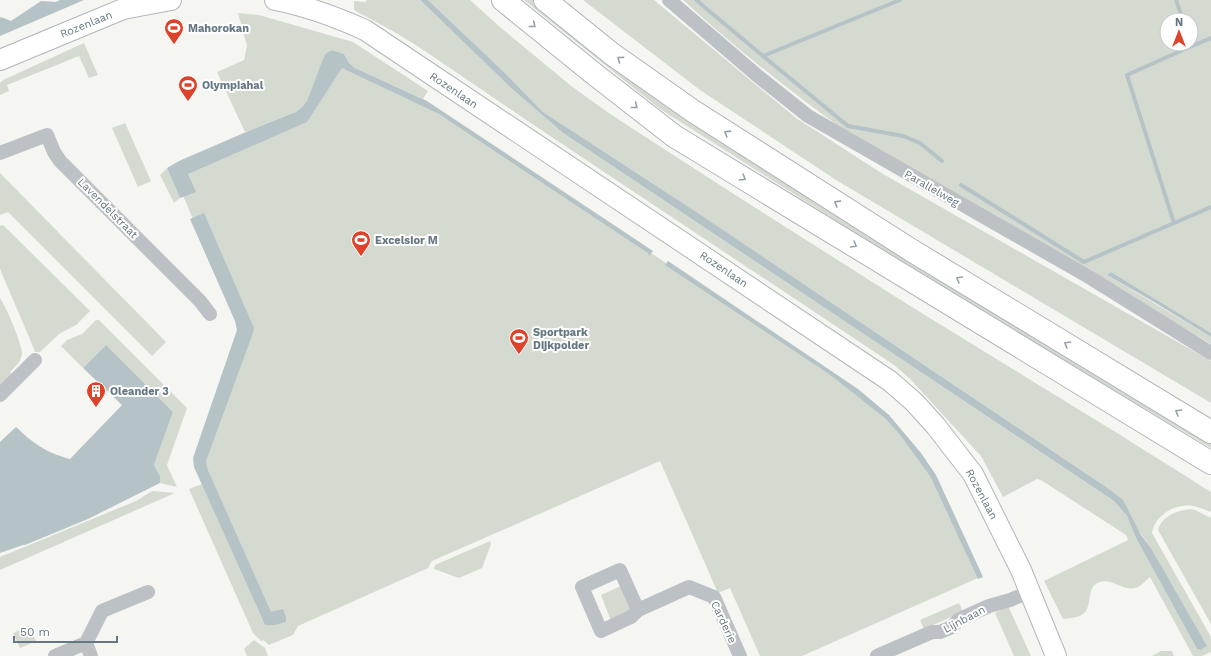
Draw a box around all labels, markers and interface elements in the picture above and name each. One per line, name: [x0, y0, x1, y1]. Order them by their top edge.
street label: Rozenlaan: [58, 8, 114, 41]
north arrow: [1159, 12, 1199, 52]
text: N: [1175, 16, 1183, 29]
sports icon: Mahorokan: [163, 17, 185, 45]
one-way arrow: [528, 21, 535, 28]
place label: Mahorokan: [188, 22, 249, 35]
one-way arrow: [618, 57, 625, 64]
street label: Rozenlaan: [427, 70, 480, 111]
sports icon: Olympiahal: [177, 74, 199, 102]
place label: Olympiahal: [202, 79, 264, 92]
one-way arrow: [630, 101, 637, 108]
one-way arrow: [724, 130, 731, 138]
street label: Parallelweg: [902, 168, 962, 209]
one-way arrow: [739, 173, 746, 180]
street label: Lavendelstraat: [75, 176, 141, 241]
one-way arrow: [834, 200, 841, 207]
sports icon: Excelsior M: [350, 229, 372, 257]
place label: Excelsior M: [375, 234, 438, 247]
one-way arrow: [850, 241, 857, 248]
street label: Rozenlaan: [697, 249, 750, 290]
one-way arrow: [956, 276, 963, 284]
place label: Sportpark Dijkpolder: [533, 326, 589, 352]
sports icon: Sportpark Dijkpolder: [508, 327, 530, 355]
one-way arrow: [1064, 342, 1071, 349]
building icon: Oleander 3: [85, 380, 107, 408]
place label: Oleander 3: [110, 385, 169, 398]
one-way arrow: [1175, 409, 1182, 417]
street label: Rozenlaan: [963, 467, 1000, 522]
street label: Carderie: [708, 599, 739, 645]
street label: Lijnbaan: [941, 603, 987, 636]
scale bar: [14, 618, 117, 644]
text: 50 m: [20, 625, 50, 639]

